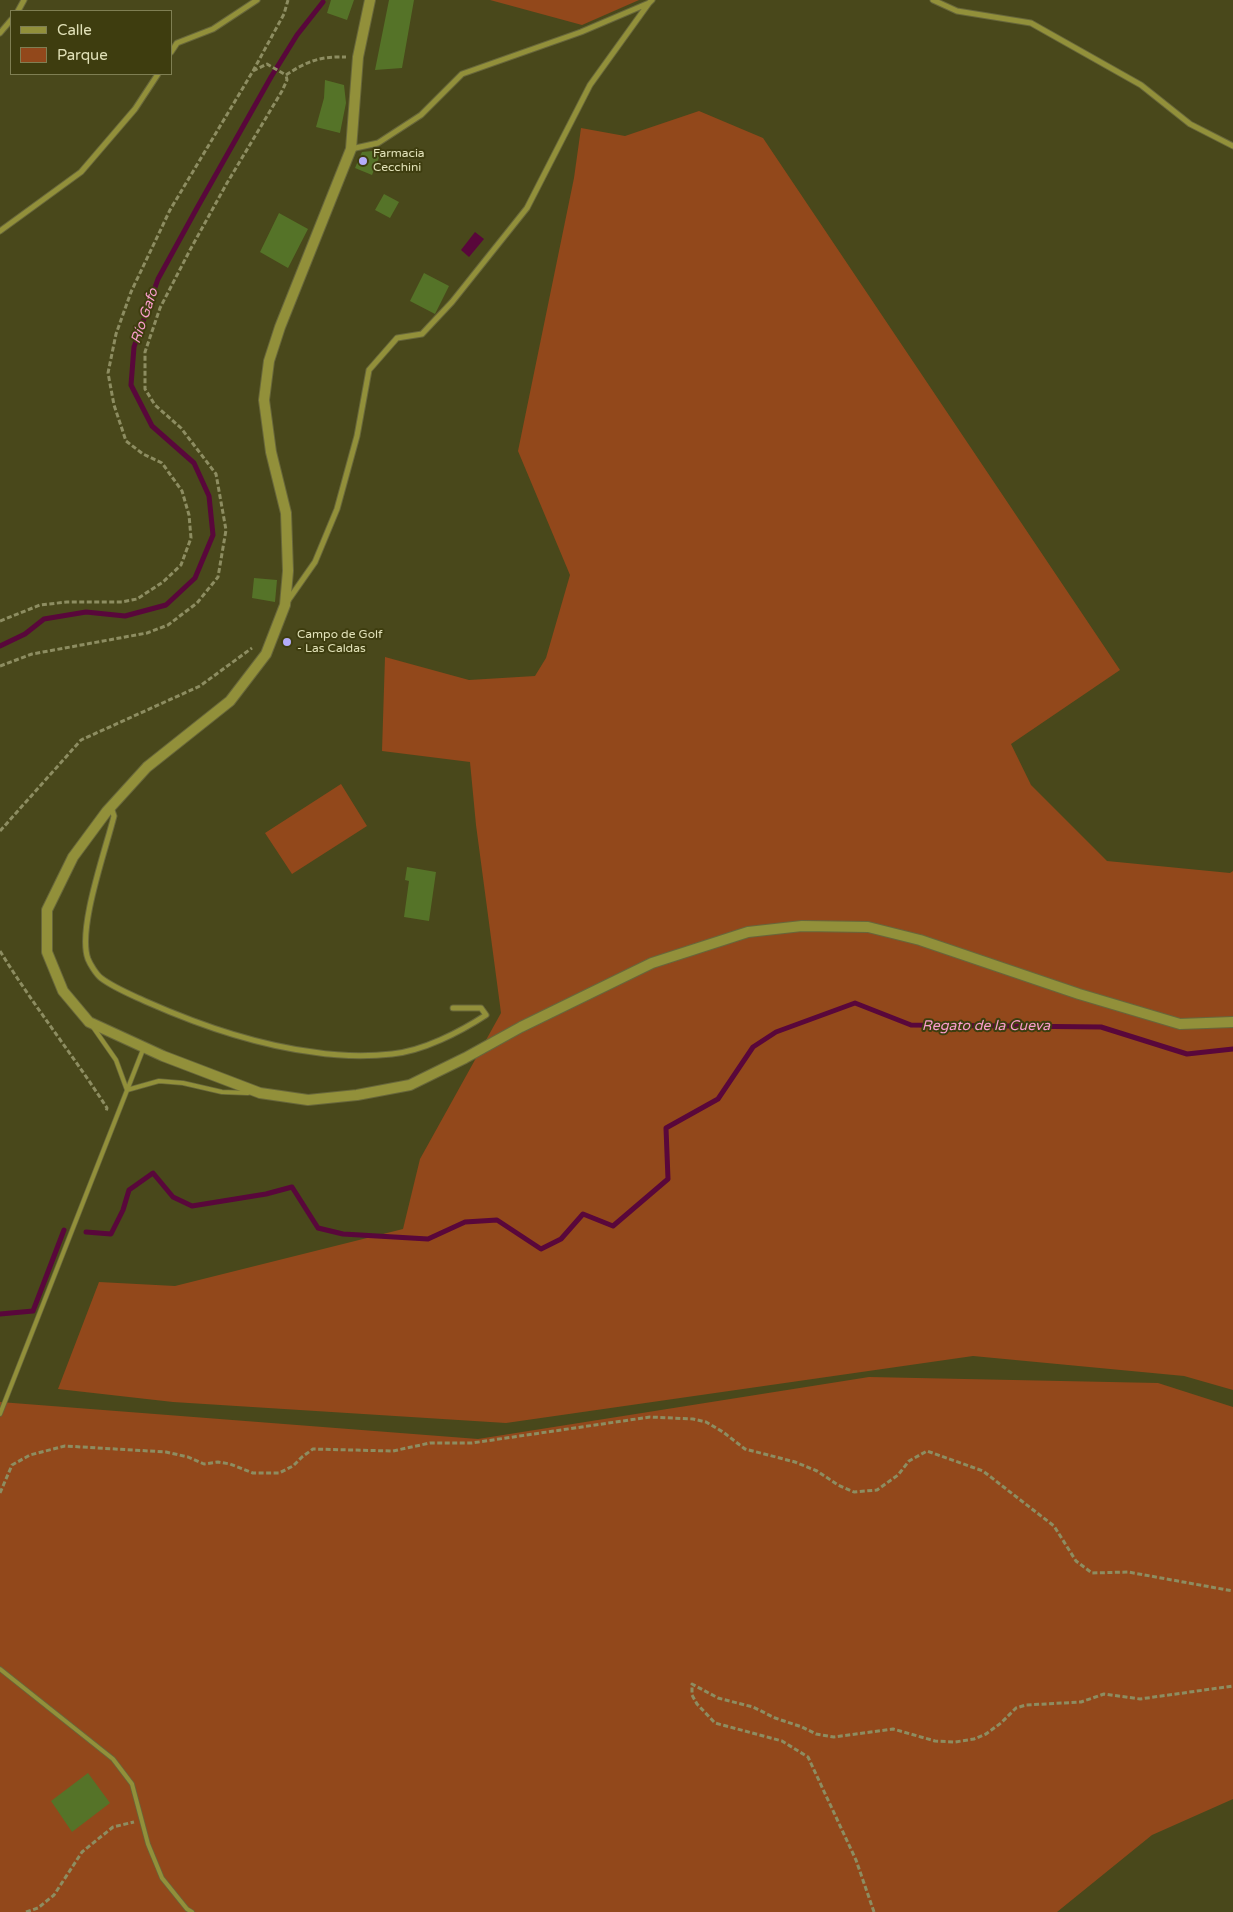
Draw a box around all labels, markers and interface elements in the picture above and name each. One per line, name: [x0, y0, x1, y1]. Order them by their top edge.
legend: [10, 10, 172, 75]
text: Calle: [57, 21, 92, 39]
text: Parque: [57, 46, 108, 64]
place label: Farmacia Cecchini: [373, 147, 425, 175]
marker: Farmacia Cecchini: [357, 155, 369, 167]
water label: Río Gafo: [128, 286, 162, 346]
place label: Campo de Golf - Las Caldas: [297, 628, 383, 656]
marker: Campo de Golf - Las Caldas: [281, 636, 293, 648]
water label: Regato de la Cueva: [922, 1018, 1050, 1034]

